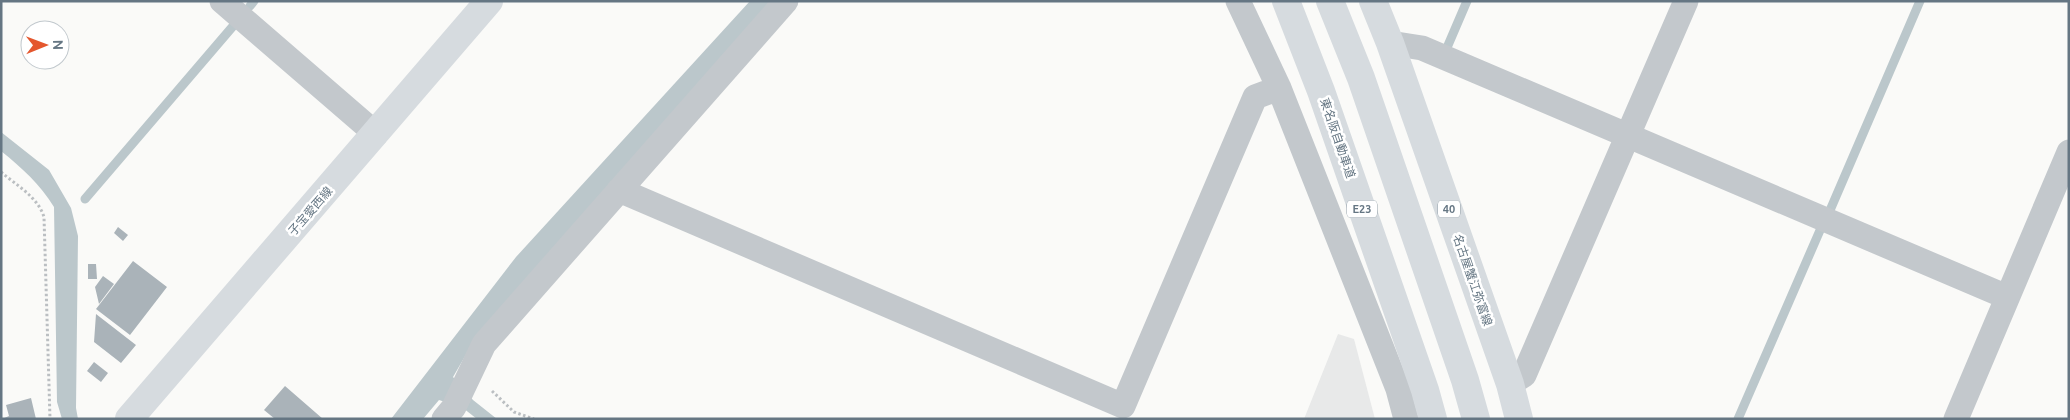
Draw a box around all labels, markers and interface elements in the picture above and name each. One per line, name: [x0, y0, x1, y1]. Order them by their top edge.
north arrow: [20, 20, 70, 70]
text: N: [50, 39, 66, 50]
street label: 東名阪自動車道: [1318, 96, 1358, 180]
street label: 子宝愛西線: [285, 184, 335, 238]
road number: E23: [1347, 200, 1377, 218]
road number: 40: [1438, 200, 1460, 218]
street label: 名古屋蟹江弥富線: [1451, 232, 1495, 328]

